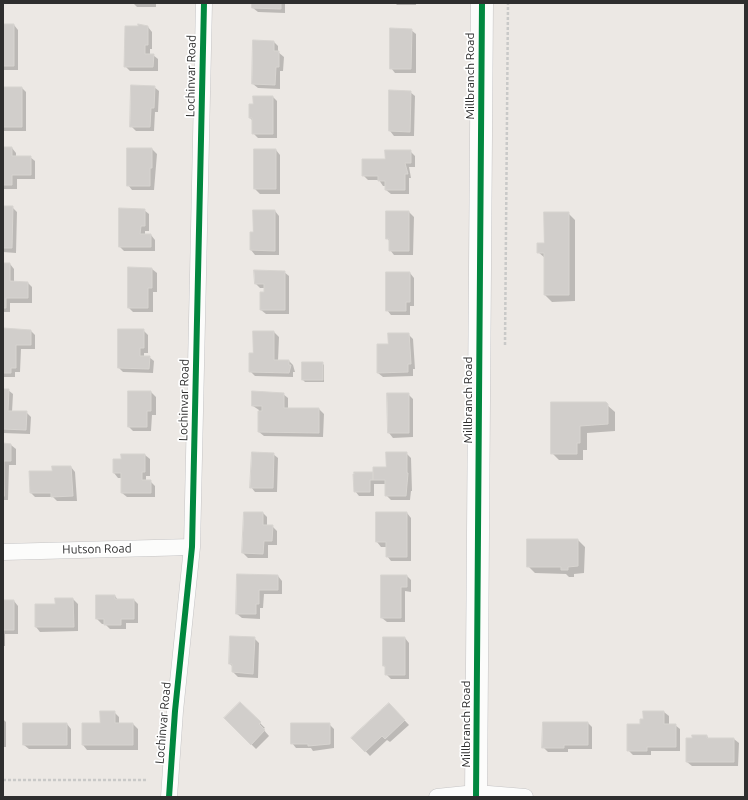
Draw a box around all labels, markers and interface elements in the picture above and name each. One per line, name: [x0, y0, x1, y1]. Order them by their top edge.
street label: Millbranch Road: [463, 32, 477, 120]
street label: Lochinvar Road: [183, 35, 199, 117]
street label: Millbranch Road: [461, 356, 475, 444]
street label: Lochinvar Road: [176, 359, 192, 441]
street label: Hutson Road: [62, 541, 132, 557]
street label: Millbranch Road: [459, 680, 473, 768]
street label: Lochinvar Road: [152, 681, 174, 765]

